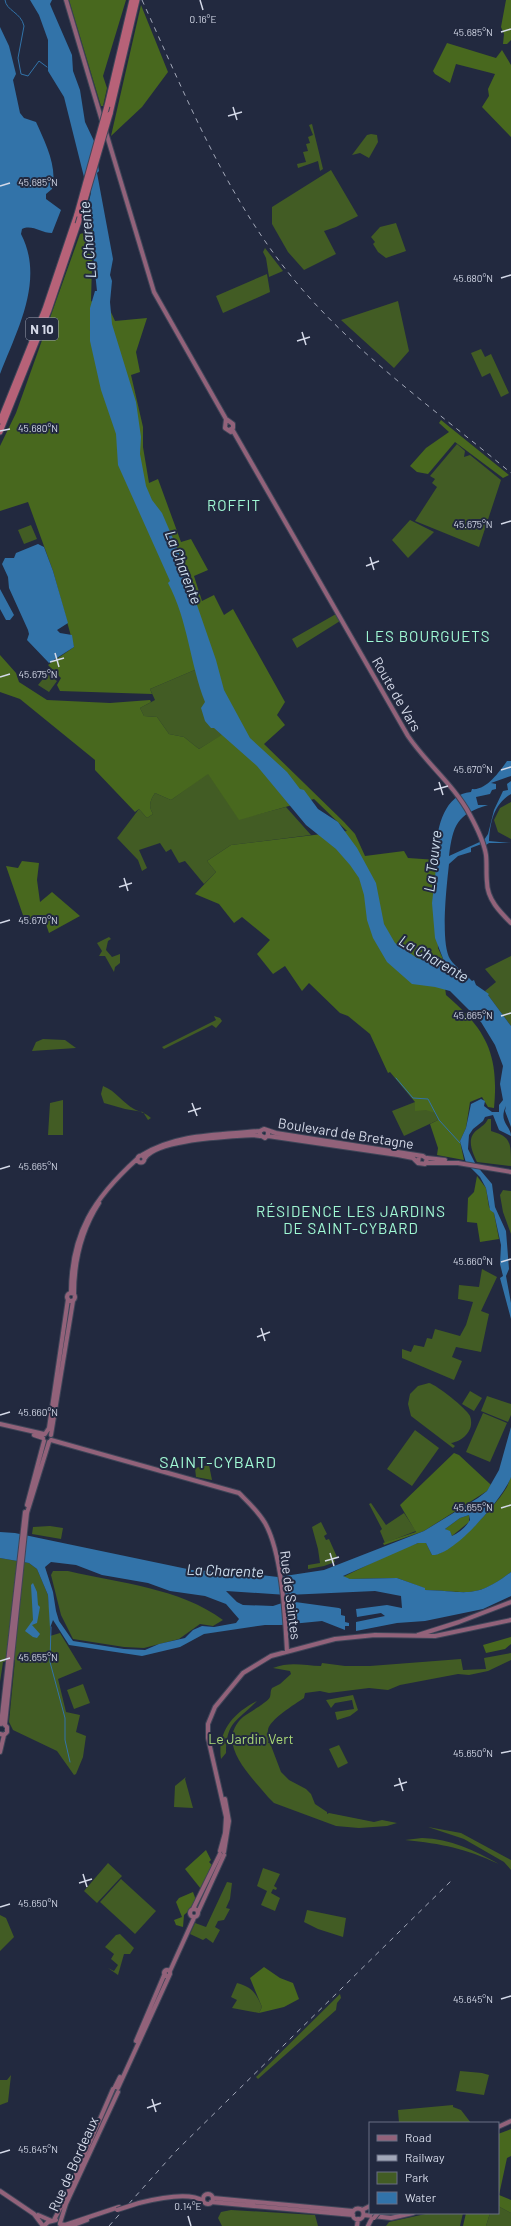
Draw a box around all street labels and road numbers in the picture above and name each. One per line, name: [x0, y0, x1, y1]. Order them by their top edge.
road number: N 10: [26, 318, 58, 340]
street label: Route de Vars: [369, 654, 425, 735]
street label: Boulevard de Bretagne: [277, 1114, 415, 1152]
street label: Rue de Saintes: [277, 1549, 305, 1641]
street label: Rue de Bordeaux: [44, 2114, 102, 2214]

